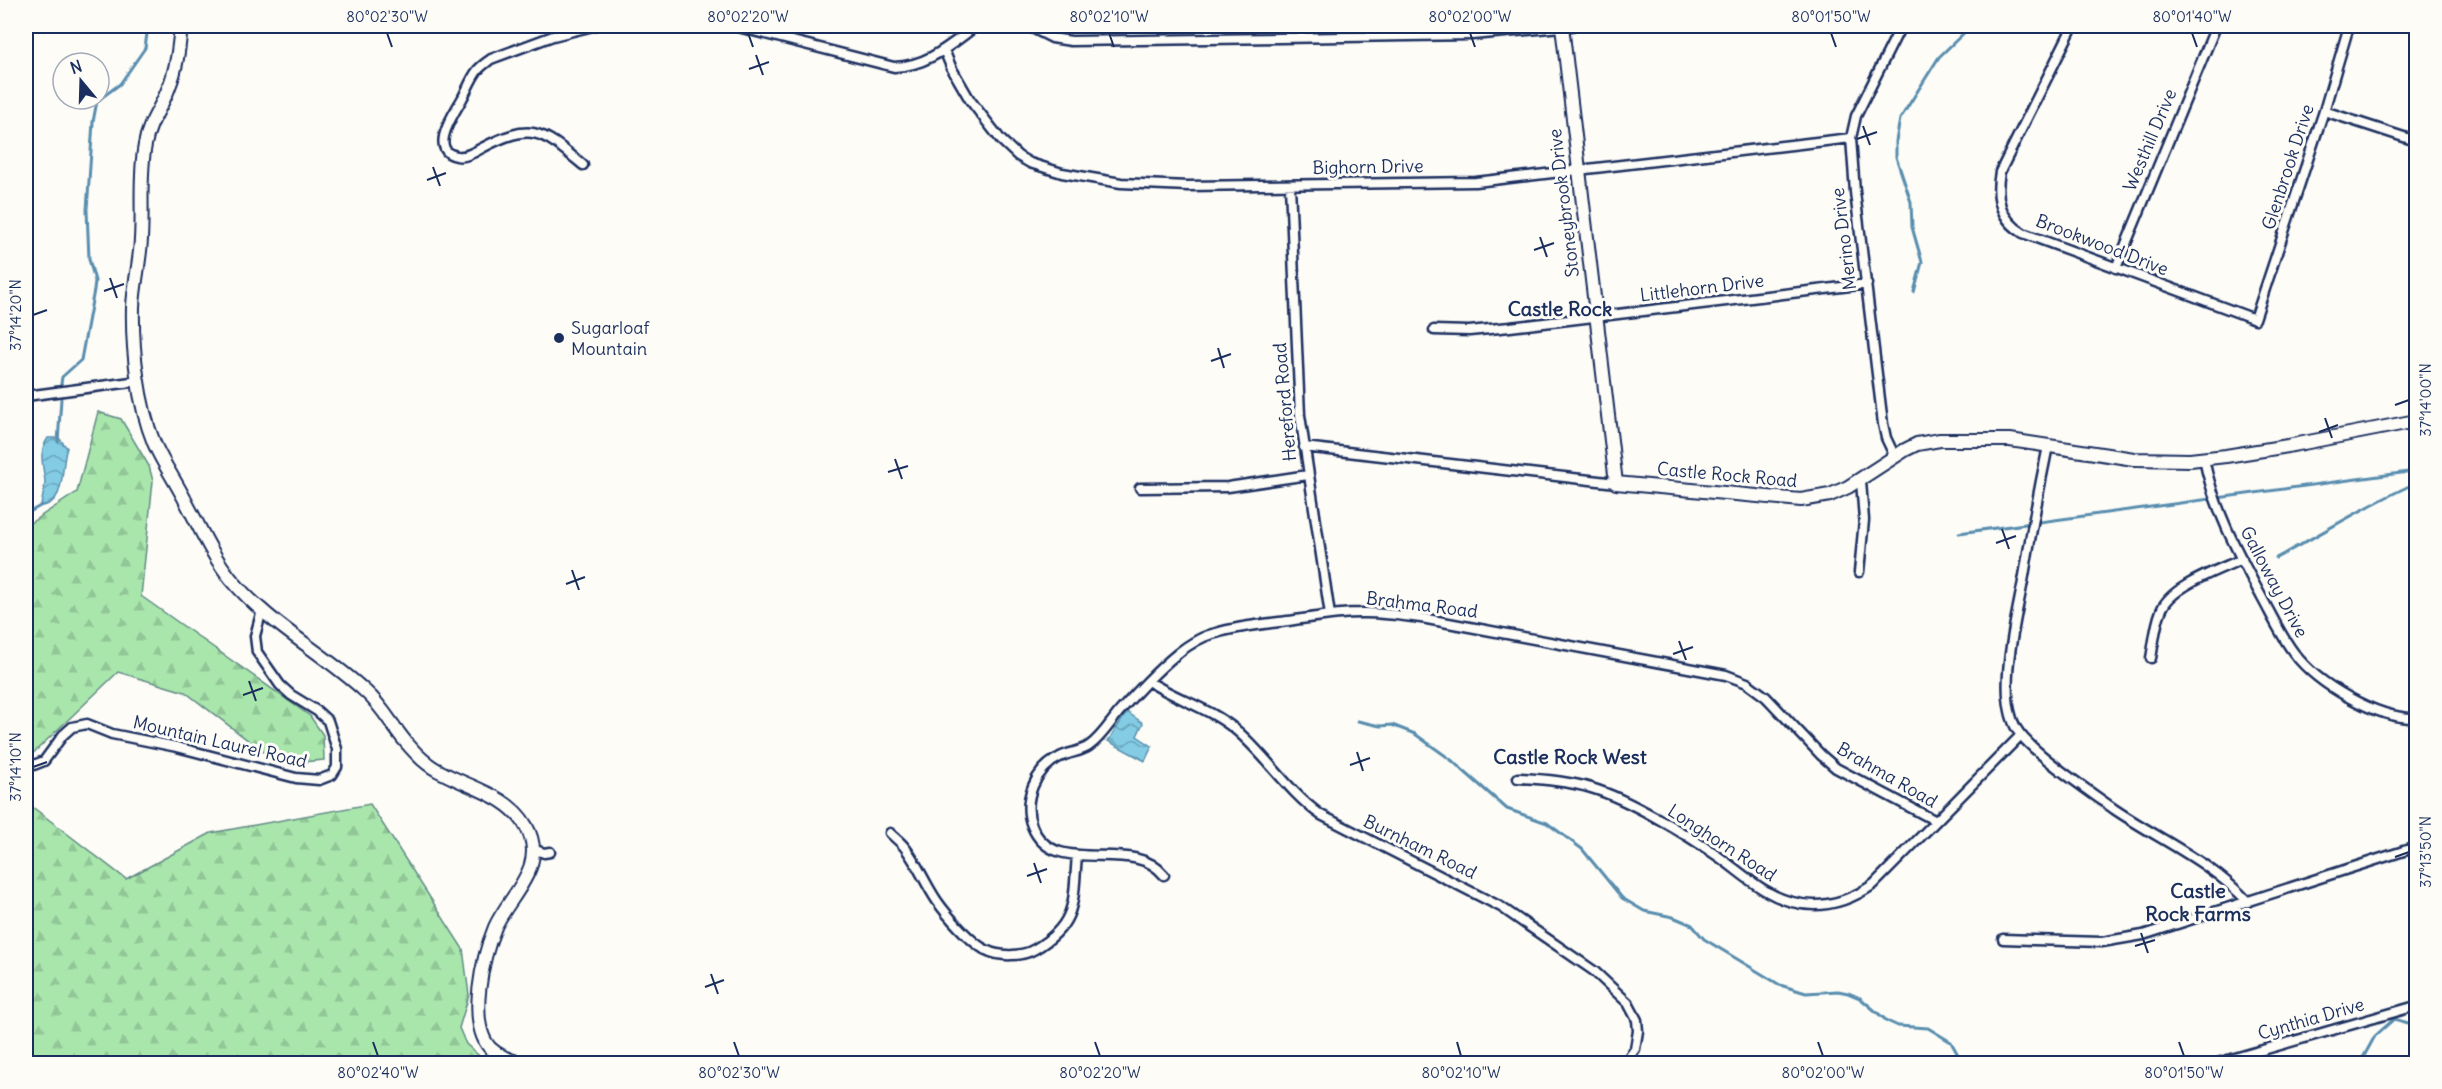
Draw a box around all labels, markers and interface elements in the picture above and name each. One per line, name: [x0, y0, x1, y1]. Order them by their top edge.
text: 80°02'30"W: [346, 7, 428, 26]
text: 80°02'20"W: [707, 7, 789, 26]
text: 80°02'10"W: [1069, 7, 1149, 26]
text: 80°02'00"W: [1429, 7, 1512, 26]
text: 80°01'50"W: [1791, 7, 1871, 26]
text: 80°01'40"W: [2152, 7, 2232, 26]
north arrow: [51, 51, 111, 111]
text: N: [68, 56, 85, 78]
street label: Westhill Drive: [2118, 85, 2181, 194]
street label: Glenbrook Drive: [2256, 101, 2319, 232]
street label: Stoneybrook Drive: [1543, 127, 1584, 279]
street label: Bighorn Drive: [1312, 154, 1424, 179]
street label: Merino Drive: [1826, 187, 1861, 292]
street label: Brookwood Drive: [2033, 209, 2172, 280]
street label: Littlehorn Drive: [1639, 268, 1765, 307]
text: 37°14'20"N: [6, 279, 25, 351]
district label: Castle Rock: [1508, 296, 1612, 321]
place label: Sugarloaf Mountain: [571, 316, 651, 360]
marker: Sugarloaf Mountain: [552, 331, 566, 345]
street label: Hereford Road: [1268, 341, 1301, 462]
text: 37°14'00"N: [2416, 363, 2435, 437]
street label: Castle Rock Road: [1656, 457, 1798, 492]
street label: Galloway Drive: [2235, 522, 2313, 641]
street label: Brahma Road: [1365, 586, 1480, 623]
street label: Mountain Laurel Road: [131, 710, 310, 773]
text: 37°14'10"N: [6, 732, 25, 802]
street label: Brahma Road: [1833, 737, 1942, 813]
district label: Castle Rock West: [1493, 744, 1647, 769]
street label: Longhorn Road: [1664, 799, 1781, 886]
street label: Burnham Road: [1360, 809, 1481, 884]
text: 37°13'50"N: [2416, 816, 2435, 888]
district label: Castle Rock Farms: [2145, 878, 2251, 926]
street label: Cynthia Drive: [2255, 992, 2367, 1045]
text: 80°02'40"W: [337, 1063, 419, 1082]
text: 80°02'30"W: [698, 1063, 780, 1082]
text: 80°02'20"W: [1059, 1063, 1141, 1082]
text: 80°02'10"W: [1421, 1063, 1501, 1082]
text: 80°02'00"W: [1782, 1063, 1865, 1082]
text: 80°01'50"W: [2144, 1063, 2224, 1082]

